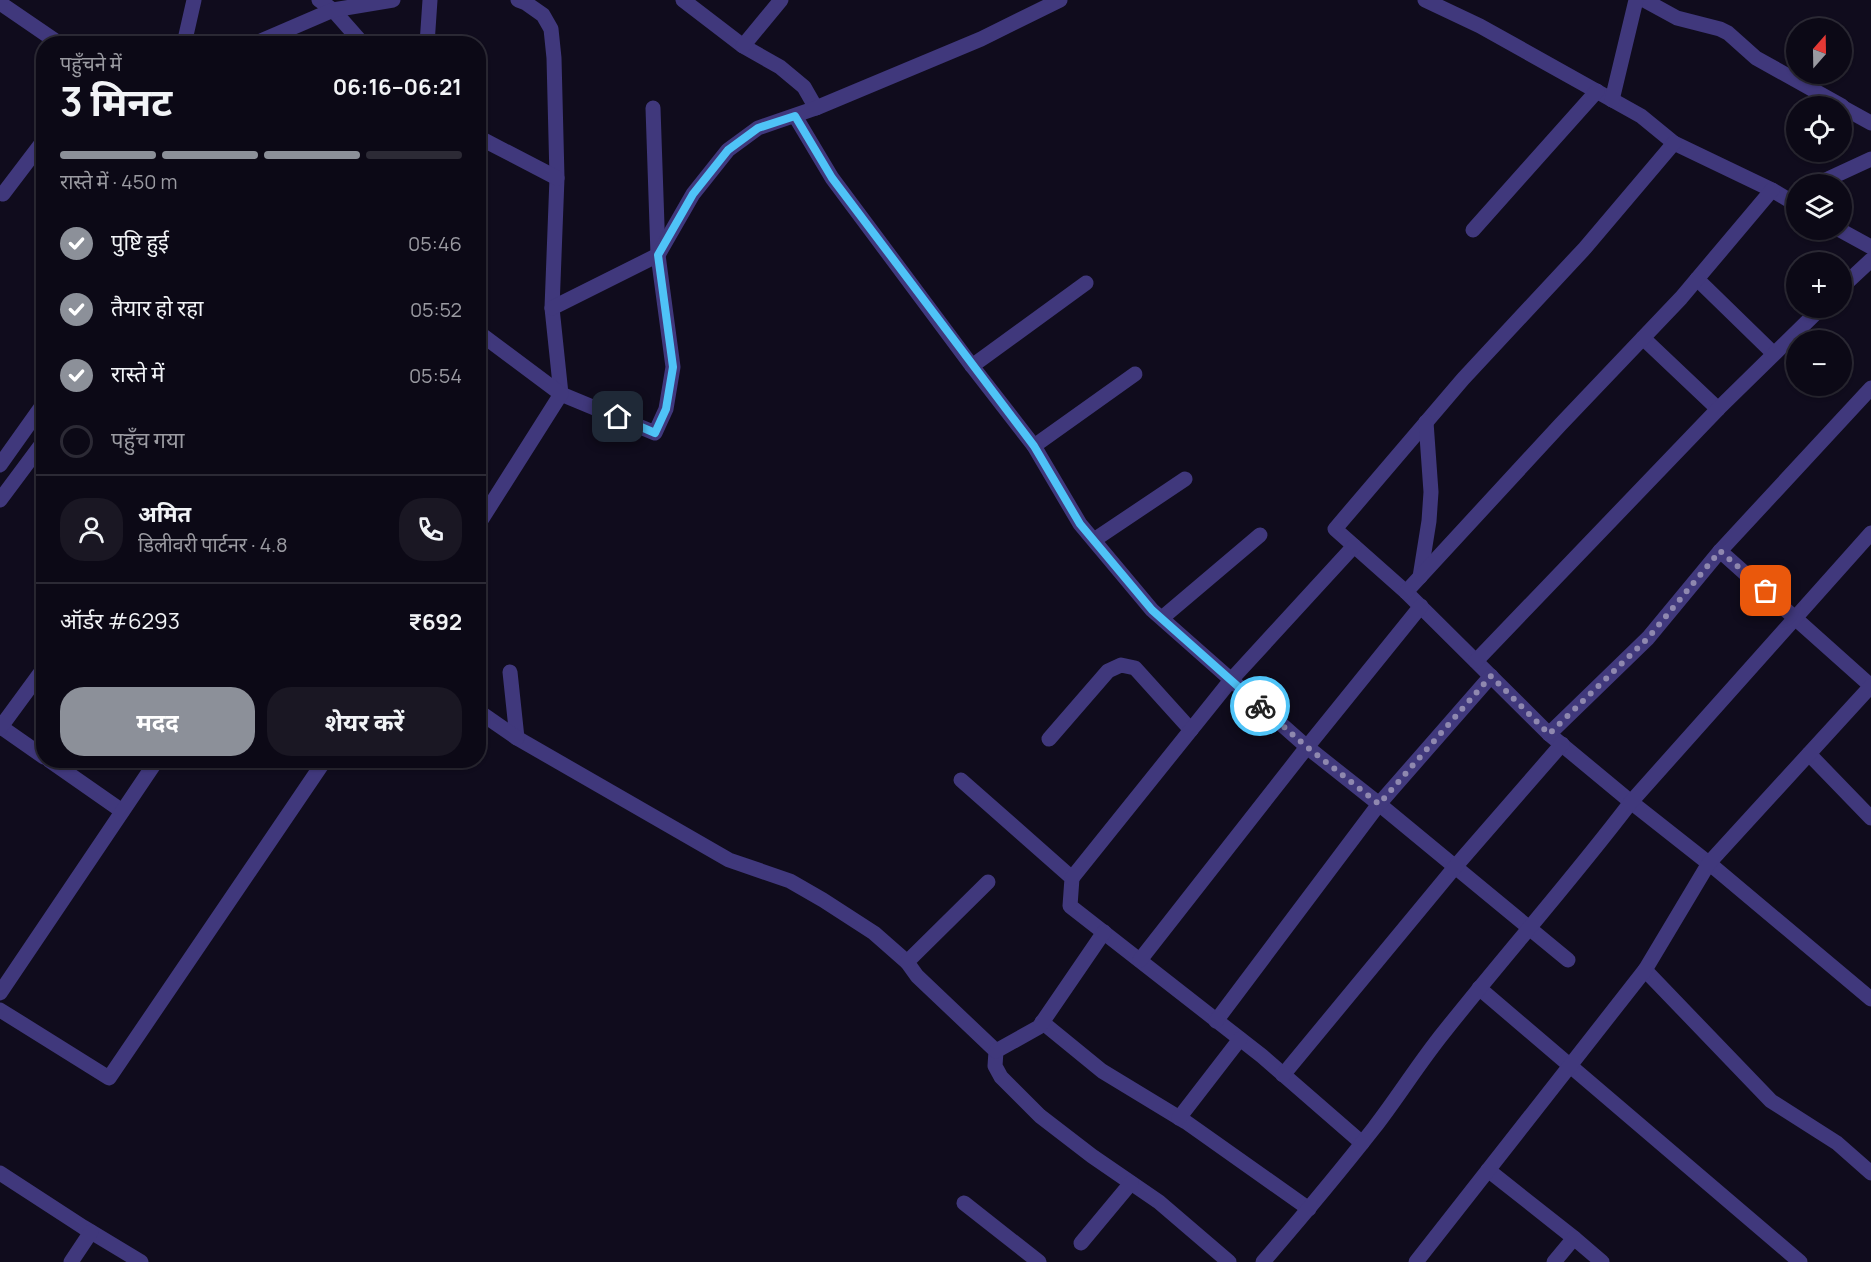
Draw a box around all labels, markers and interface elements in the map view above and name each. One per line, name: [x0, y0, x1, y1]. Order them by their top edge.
north arrow: [1786, 18, 1852, 84]
map controls: [1786, 18, 1852, 396]
text: पहुँचने में: [60, 50, 122, 77]
text: 06:16–06:21: [333, 72, 462, 102]
text: 3 मिनट: [60, 74, 172, 128]
button: locate: [1786, 96, 1852, 162]
text: रास्ते में · 450 m: [60, 168, 178, 195]
button: layers: [1786, 174, 1852, 240]
icon: check: [60, 227, 93, 260]
text: पुष्टि हुई: [111, 227, 169, 257]
text: 05:46: [408, 230, 462, 257]
button: +: [1786, 252, 1852, 318]
icon: check: [60, 293, 93, 326]
text: तैयार हो रहा: [111, 293, 204, 323]
text: 05:52: [410, 296, 462, 323]
button: −: [1786, 330, 1852, 396]
icon: check: [60, 359, 93, 392]
text: रास्ते में: [111, 359, 164, 389]
text: 05:54: [409, 362, 462, 389]
pin: [592, 391, 643, 442]
icon: home: [601, 400, 634, 433]
text: पहुँच गया: [111, 425, 184, 455]
button: person: [60, 498, 123, 561]
button: phone: [399, 498, 462, 561]
text: अमित: [138, 499, 191, 529]
text: डिलीवरी पार्टनर · 4.8: [138, 531, 288, 558]
pin: [1740, 565, 1791, 616]
icon: bag: [1749, 574, 1782, 607]
text: ऑर्डर #6293: [60, 606, 180, 636]
text: ₹692: [409, 607, 462, 637]
courier: [1230, 676, 1290, 736]
button: मदद: [60, 687, 255, 756]
button: शेयर करें: [267, 687, 462, 756]
icon: bike: [1244, 690, 1277, 723]

